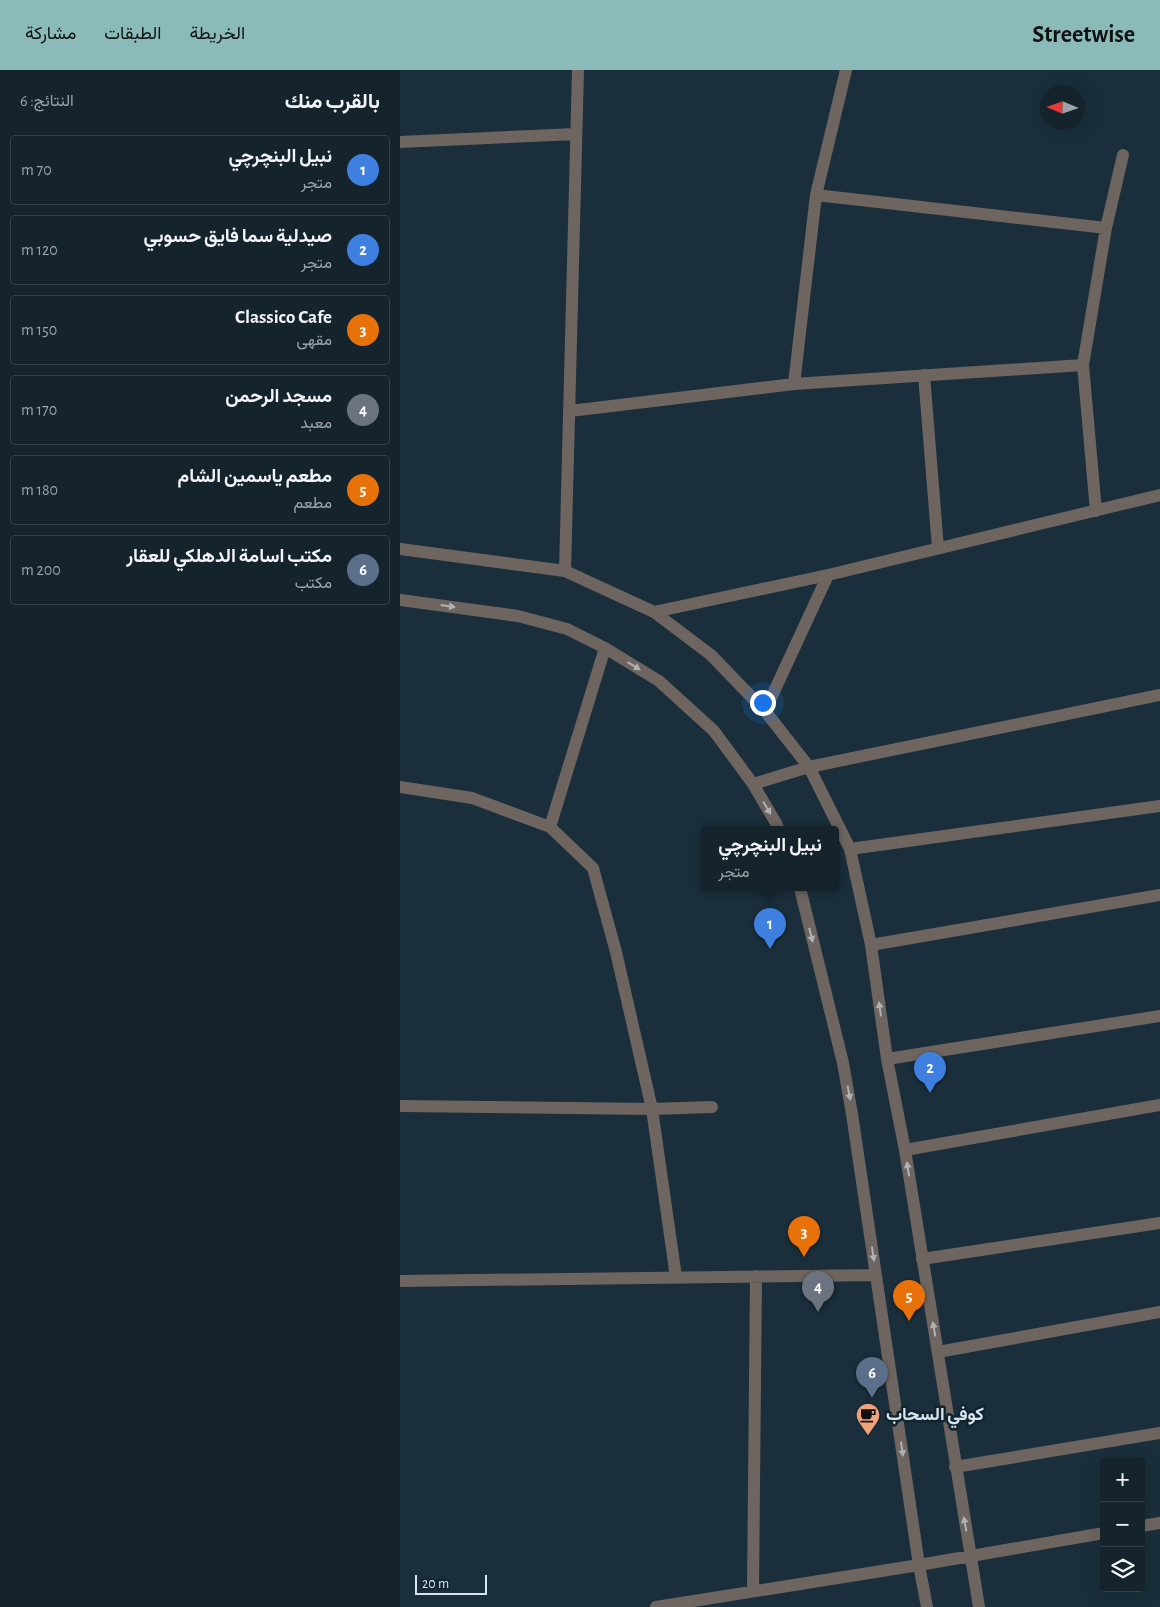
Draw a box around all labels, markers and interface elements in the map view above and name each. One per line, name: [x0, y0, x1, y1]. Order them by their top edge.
text: Streetwise: [1032, 23, 1135, 47]
text: مشاركة: [25, 25, 76, 43]
text: الطبقات: [104, 25, 161, 43]
text: الخريطة: [189, 25, 245, 43]
north arrow: [1040, 85, 1085, 130]
text: بالقرب منك: [285, 91, 380, 112]
text: النتائج: 6: [20, 93, 74, 109]
text: نبيل البنچرچي: [228, 147, 332, 166]
text: 70 m: [21, 162, 52, 178]
text: 1: [360, 162, 366, 178]
text: متجر: [301, 175, 332, 191]
text: صيدلية سما فايق حسوبي: [143, 227, 332, 246]
text: 120 m: [21, 242, 58, 258]
text: 2: [359, 242, 367, 258]
text: متجر: [301, 255, 332, 271]
text: Classico Cafe: [235, 308, 332, 327]
text: 150 m: [21, 322, 57, 338]
text: 3: [360, 322, 366, 338]
text: مقهى: [297, 332, 332, 348]
text: مسجد الرحمن: [225, 387, 332, 406]
text: 170 m: [21, 402, 57, 418]
text: 4: [359, 402, 367, 418]
text: معبد: [300, 415, 332, 431]
text: مطعم ياسمين الشام: [178, 467, 332, 486]
text: 180 m: [21, 482, 58, 498]
text: 5: [360, 482, 366, 498]
text: مطعم: [293, 495, 332, 511]
text: مكتب اسامة الدهلكي للعقار: [126, 547, 332, 566]
text: 200 m: [21, 562, 61, 578]
text: 6: [359, 562, 367, 578]
text: مكتب: [295, 575, 332, 591]
one-way arrow: [441, 602, 457, 610]
one-way arrow: [628, 661, 641, 670]
your location: [750, 690, 776, 716]
one-way arrow: [763, 801, 772, 814]
popup: [701, 826, 839, 891]
text: نبيل البنچرچي: [718, 836, 822, 855]
text: متجر: [718, 864, 750, 880]
pin: 1: [754, 908, 786, 949]
one-way arrow: [807, 928, 815, 943]
one-way arrow: [876, 1001, 884, 1017]
pin: 2: [914, 1052, 946, 1093]
one-way arrow: [845, 1086, 853, 1102]
one-way arrow: [904, 1161, 912, 1177]
pin: 3: [788, 1216, 820, 1257]
one-way arrow: [870, 1246, 878, 1262]
pin: 4: [802, 1271, 834, 1312]
pin: 5: [893, 1280, 925, 1321]
one-way arrow: [930, 1321, 938, 1337]
pin: 6: [856, 1357, 888, 1398]
cafe icon: كوفي السحاب: [855, 1402, 881, 1436]
place label: كوفي السحاب: [886, 1405, 984, 1429]
one-way arrow: [898, 1442, 906, 1458]
map controls: [1100, 1457, 1145, 1592]
button: +: [1100, 1457, 1145, 1502]
button: −: [1100, 1502, 1145, 1547]
one-way arrow: [961, 1516, 969, 1532]
button: layers: [1100, 1547, 1145, 1592]
scale bar: [415, 1572, 488, 1595]
text: 20 m: [422, 1577, 449, 1591]

